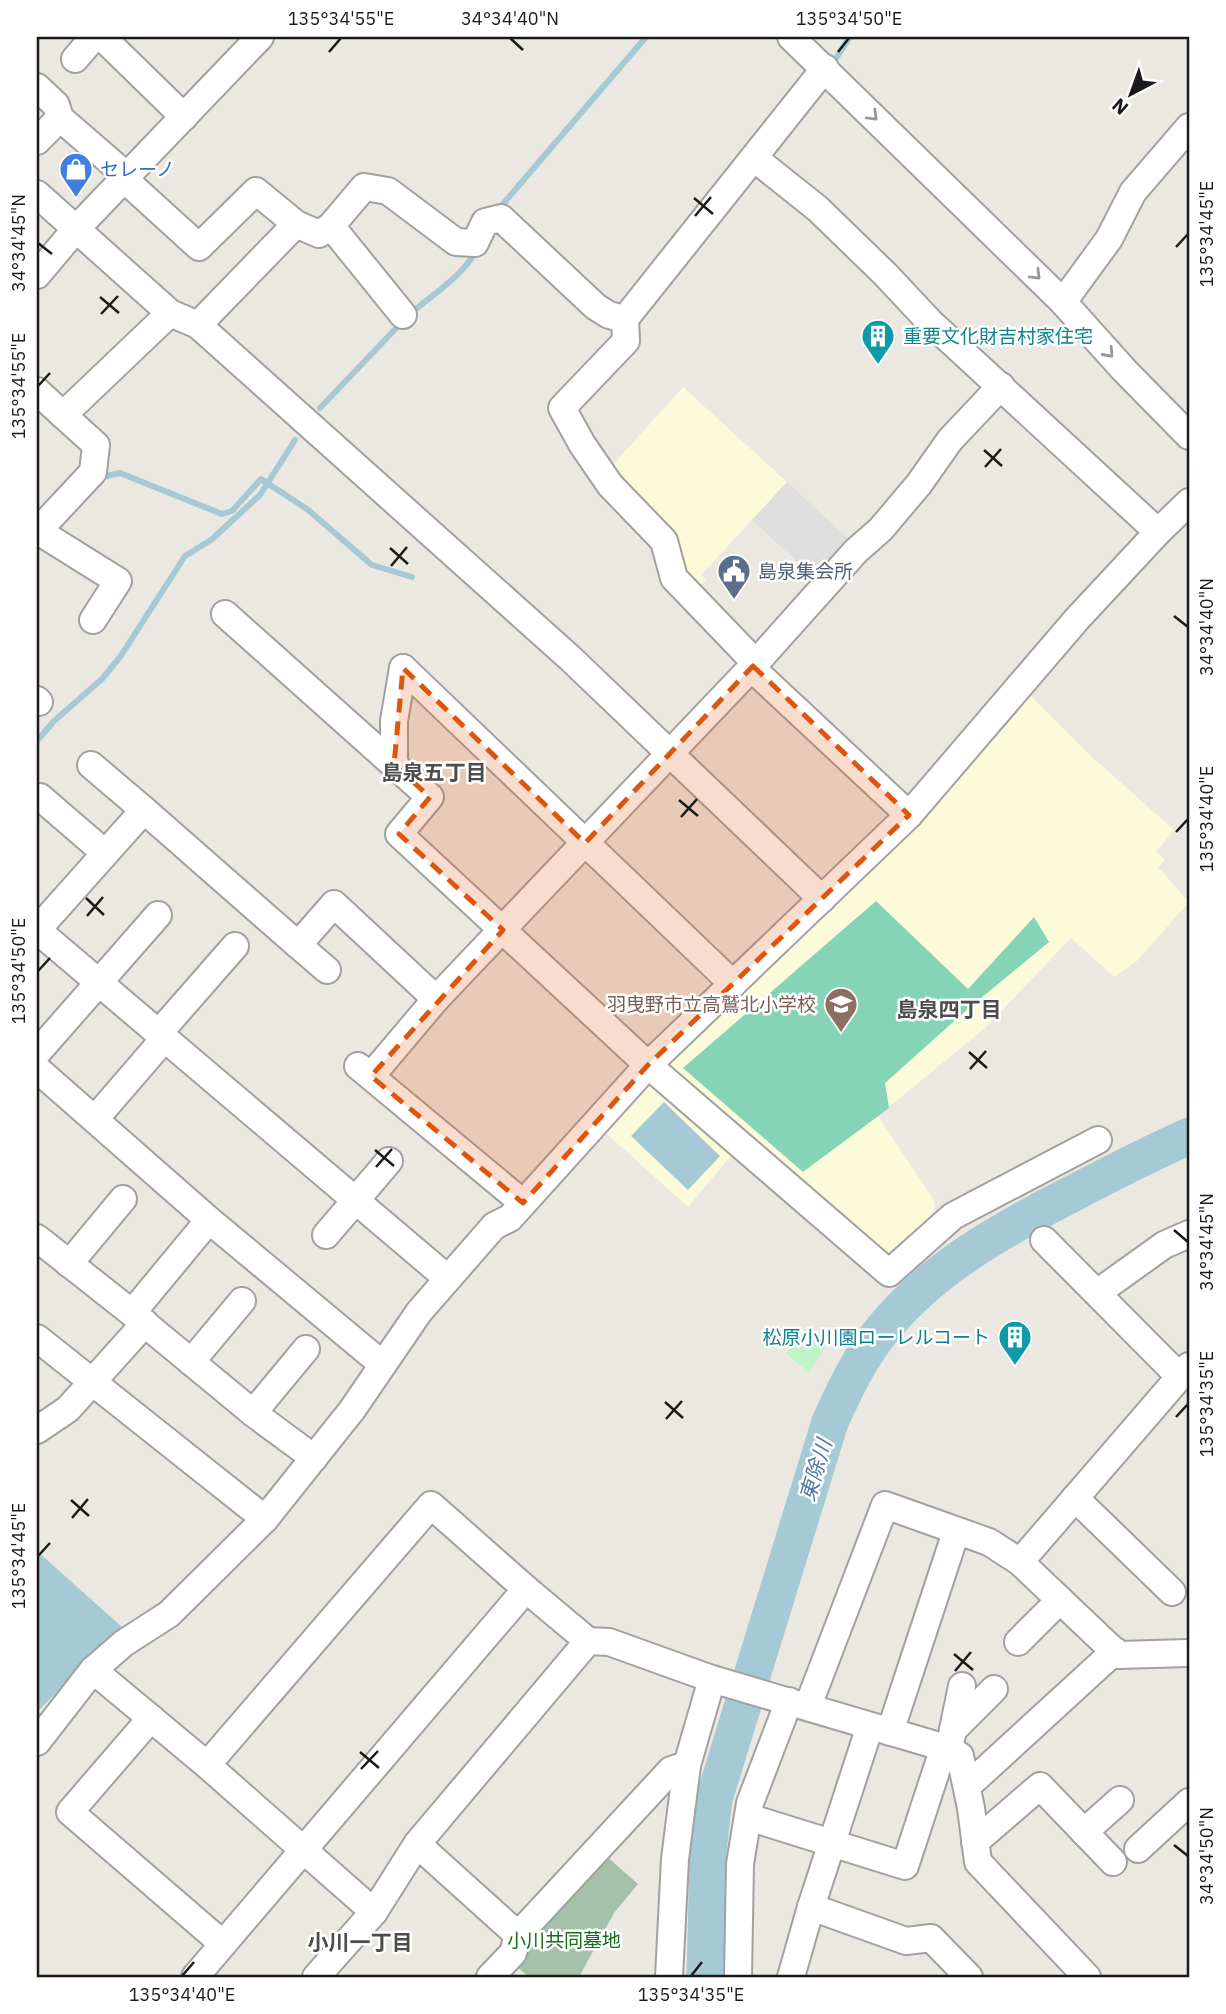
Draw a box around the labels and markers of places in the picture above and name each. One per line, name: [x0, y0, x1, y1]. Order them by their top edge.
shop icon: セレーノ: [57, 150, 95, 199]
place label: セレーノ: [100, 157, 175, 181]
building icon: 重要文化財吉村家住宅: [859, 317, 897, 366]
place label: 重要文化財吉村家住宅: [903, 324, 1093, 348]
public building icon: 島泉集会所: [715, 552, 753, 601]
place label: 島泉集会所: [758, 559, 853, 583]
school or university icon: 羽曳野市立高鷲北小学校: [822, 985, 860, 1034]
place label: 羽曳野市立高鷲北小学校: [607, 992, 816, 1016]
building icon: 松原小川園ローレルコート: [996, 1318, 1034, 1367]
place label: 松原小川園ローレルコート: [762, 1325, 990, 1349]

